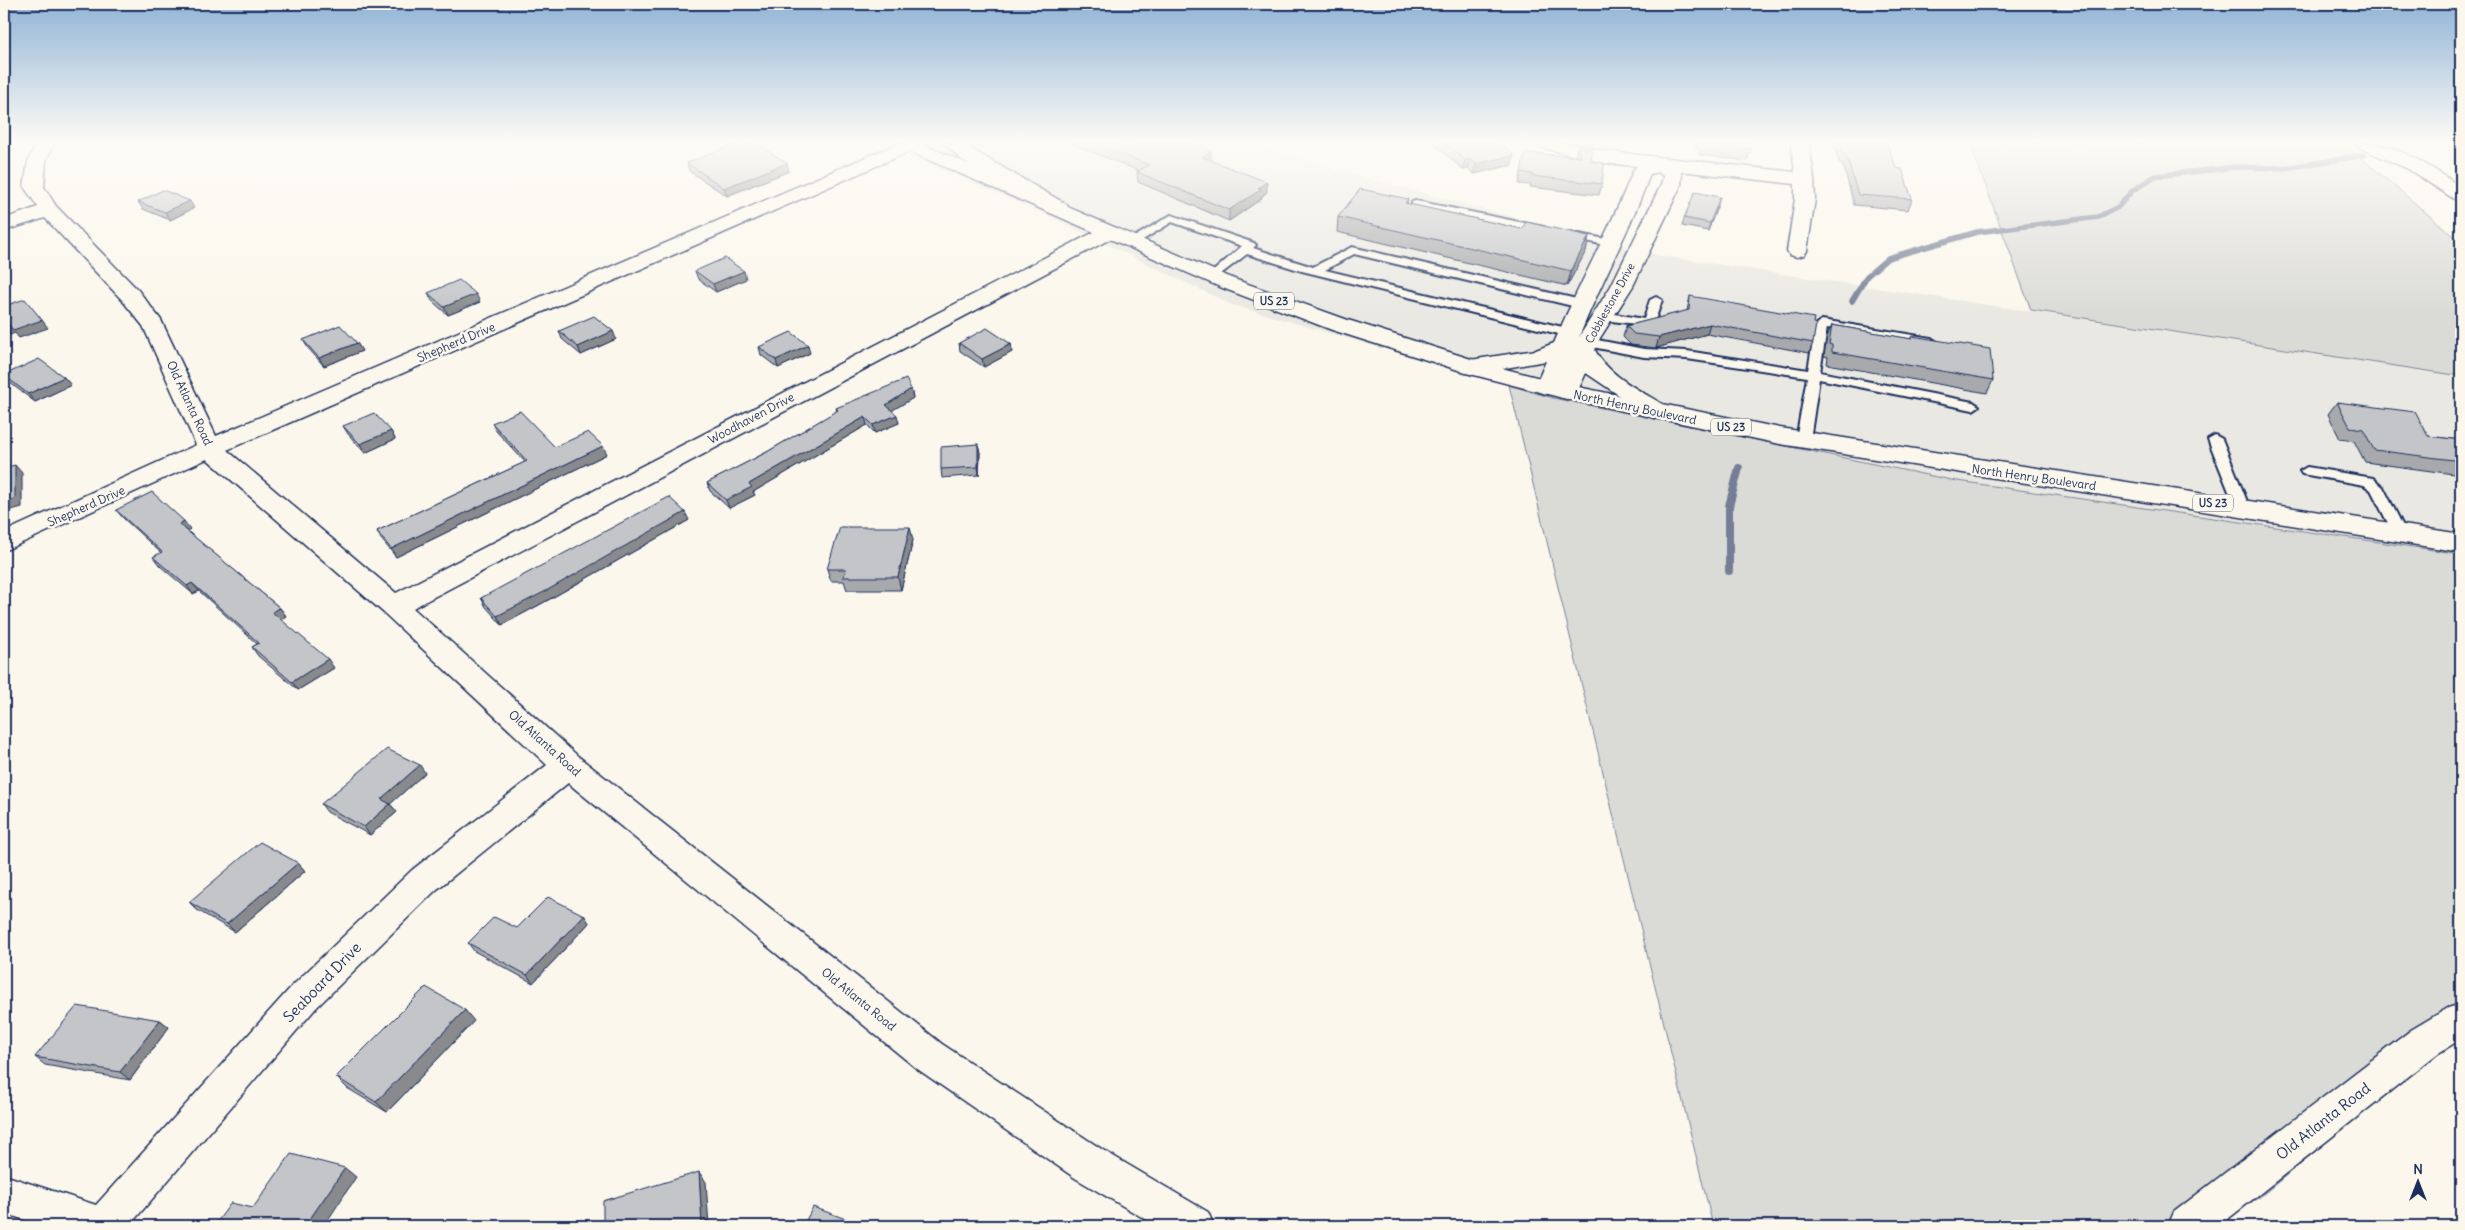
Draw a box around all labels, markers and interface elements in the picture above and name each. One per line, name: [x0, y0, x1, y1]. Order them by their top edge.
street label: Cobblestone Drive: [1582, 260, 1638, 346]
road number: US 23: [1254, 292, 1294, 310]
street label: Shepherd Drive: [415, 319, 497, 365]
street label: Old Atlanta Road: [164, 358, 216, 448]
street label: North Henry Boulevard: [1572, 387, 1698, 427]
street label: Woodhaven Drive: [705, 389, 797, 447]
road number: US 23: [1711, 418, 1751, 436]
street label: North Henry Boulevard: [1971, 461, 2097, 493]
street label: Shepherd Drive: [45, 482, 127, 530]
road number: US 23: [2193, 494, 2233, 512]
street label: Old Atlanta Road: [506, 707, 584, 779]
street label: Seaboard Drive: [279, 938, 365, 1026]
street label: Old Atlanta Road: [819, 964, 899, 1034]
street label: Old Atlanta Road: [2272, 1078, 2374, 1164]
north arrow: [2392, 1158, 2442, 1208]
text: N: [2413, 1160, 2423, 1178]

